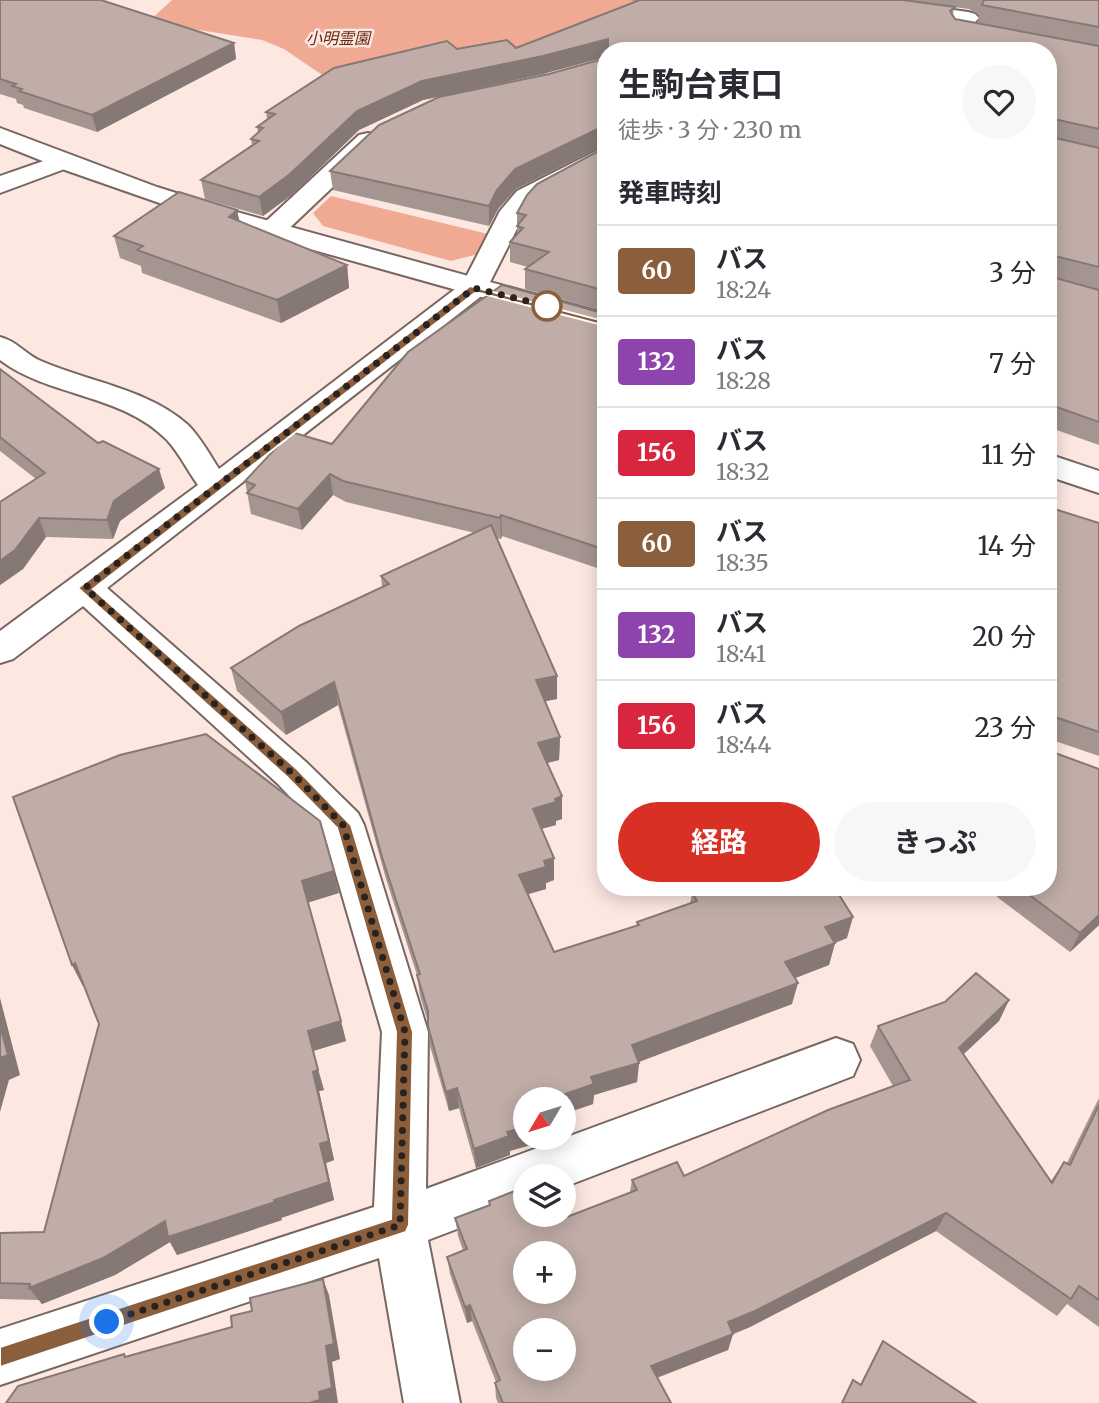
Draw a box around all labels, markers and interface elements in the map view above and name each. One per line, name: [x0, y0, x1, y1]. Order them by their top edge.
park label: 小明霊園: [306, 28, 372, 48]
text: 生駒台東口: [618, 64, 783, 105]
button: heart: [962, 65, 1036, 139]
text: 徒歩 · 3 分 · 230 m: [618, 115, 802, 144]
text: 発車時刻: [618, 176, 722, 209]
text: バス: [716, 242, 768, 275]
text: 60: [641, 255, 672, 286]
text: 3 分: [989, 256, 1036, 289]
text: 18:24: [716, 275, 771, 304]
unlabelled marker: [532, 291, 562, 321]
text: バス: [716, 333, 768, 366]
text: 132: [638, 346, 675, 377]
text: 7 分: [989, 347, 1036, 380]
text: 18:28: [716, 366, 771, 395]
text: バス: [716, 424, 768, 457]
text: 156: [637, 437, 676, 468]
text: 11 分: [981, 438, 1036, 471]
text: 18:32: [716, 457, 770, 486]
text: バス: [716, 515, 768, 548]
text: 60: [641, 528, 672, 559]
text: 14 分: [978, 529, 1036, 562]
text: 18:35: [716, 548, 769, 577]
text: バス: [716, 606, 768, 639]
text: 132: [638, 619, 675, 650]
text: 20 分: [972, 620, 1036, 653]
text: 18:41: [716, 639, 766, 668]
text: バス: [716, 697, 768, 730]
text: 156: [637, 710, 676, 741]
text: 23 分: [974, 711, 1036, 744]
text: 18:44: [716, 730, 771, 759]
button: 経路: [618, 802, 820, 882]
button: きっぷ: [834, 802, 1036, 882]
north arrow: [513, 1087, 576, 1150]
map controls: [513, 1087, 576, 1381]
button: layers: [513, 1164, 576, 1227]
button: +: [513, 1241, 576, 1304]
your location: [89, 1304, 124, 1339]
button: −: [513, 1318, 576, 1381]

